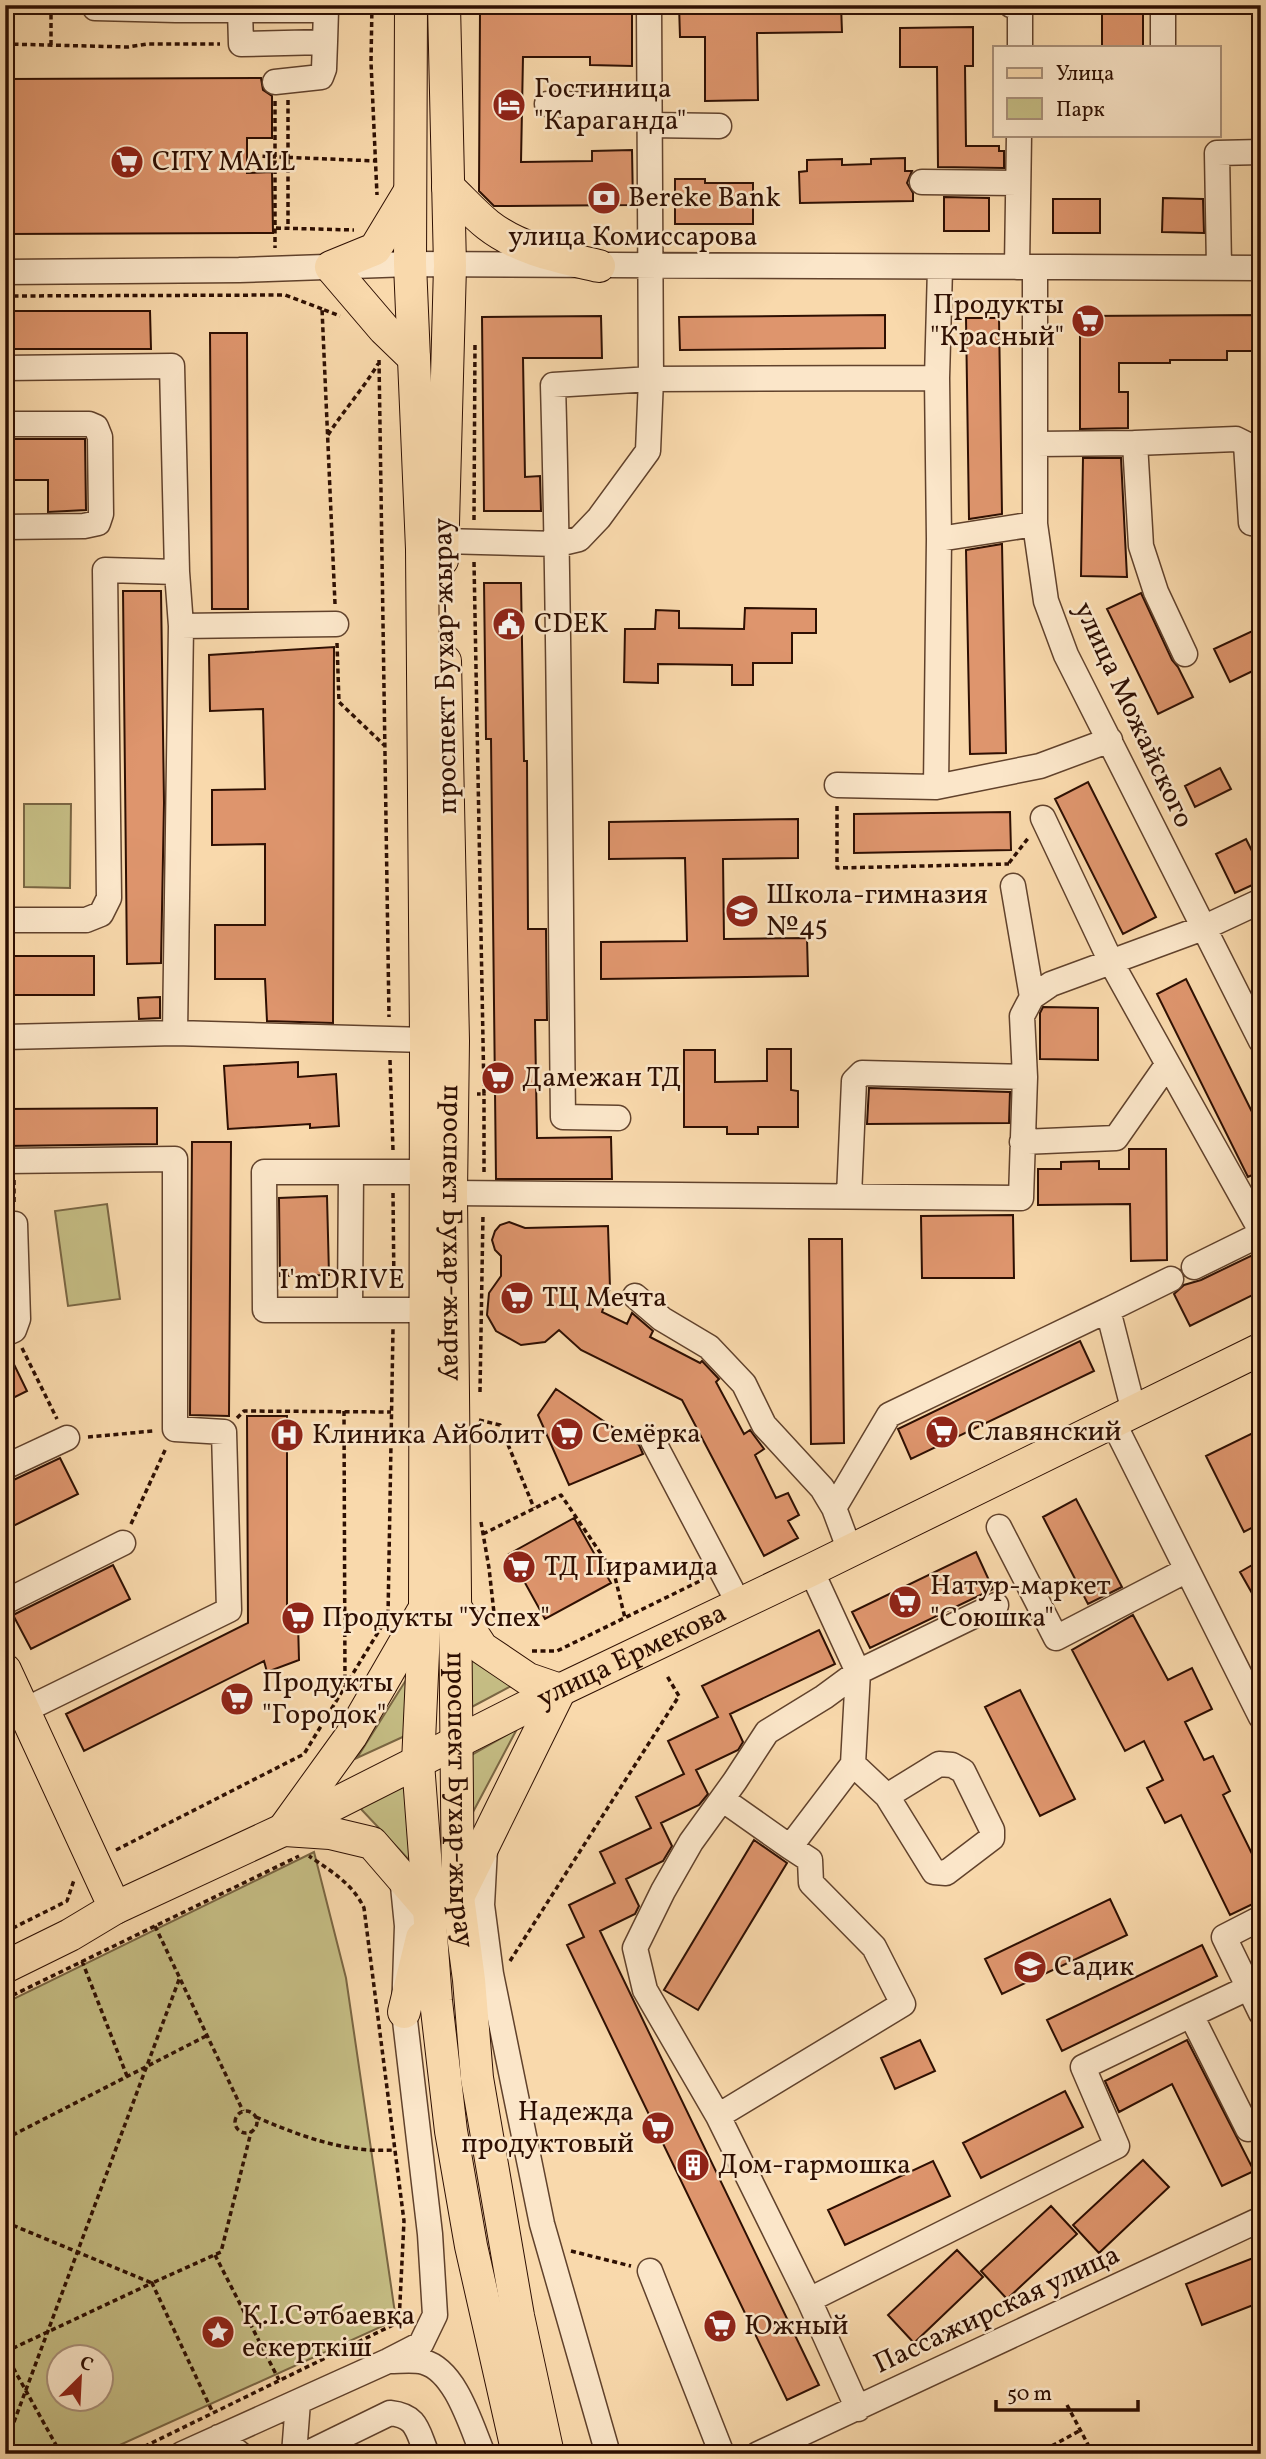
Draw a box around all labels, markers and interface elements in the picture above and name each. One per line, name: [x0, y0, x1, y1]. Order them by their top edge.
legend: [993, 46, 1220, 136]
text: Улица: [1056, 60, 1114, 89]
place label: Гостиница "Караганда": [534, 70, 686, 141]
hotel icon: Гостиница "Караганда": [490, 86, 528, 124]
text: Парк: [1056, 96, 1105, 125]
supermarket icon: CITY MALL: [108, 143, 146, 181]
place label: CITY MALL: [152, 143, 296, 182]
bank icon: Bereke Bank: [585, 179, 623, 217]
place label: Bereke Bank: [628, 179, 781, 218]
street label: улица Комиссарова: [508, 218, 758, 257]
place label: Продукты "Красный": [930, 286, 1064, 357]
supermarket icon: Продукты "Красный": [1069, 302, 1107, 340]
street label: проспект Бухар-жырау: [424, 517, 468, 815]
street label: улица Можайского: [1063, 596, 1203, 834]
public building icon: CDEK: [490, 605, 528, 643]
place label: CDEK: [534, 605, 609, 644]
place label: Школа-гимназия №45: [766, 876, 988, 947]
school or university icon: Школа-гимназия №45: [723, 892, 761, 930]
supermarket icon: Дамежан ТД: [479, 1059, 517, 1097]
place label: Дамежан ТД: [522, 1059, 682, 1098]
street label: проспект Бухар-жырау: [431, 1084, 472, 1381]
street label: I'mDRIVE: [279, 1261, 405, 1300]
supermarket icon: ТЦ Мечта: [498, 1279, 536, 1317]
place label: ТЦ Мечта: [542, 1279, 667, 1318]
supermarket icon: Славянский: [923, 1413, 961, 1451]
place label: Славянский: [967, 1413, 1122, 1452]
supermarket icon: Семёрка: [548, 1415, 586, 1453]
place label: Семёрка: [592, 1415, 701, 1454]
hospital icon: Клиника Айболит: [268, 1416, 306, 1454]
place label: Клиника Айболит: [312, 1416, 545, 1455]
supermarket icon: ТД Пирамида: [500, 1548, 538, 1586]
place label: ТД Пирамида: [544, 1548, 718, 1587]
place label: Натур-маркет "Союшка": [930, 1567, 1111, 1638]
supermarket icon: Натур-маркет "Союшка": [886, 1583, 924, 1621]
street label: улица Ермекова: [530, 1594, 733, 1718]
supermarket icon: Продукты "Успех": [279, 1599, 317, 1637]
place label: Продукты "Успех": [322, 1599, 550, 1638]
street label: проспект Бухар-жырау: [436, 1651, 484, 1950]
place label: Продукты "Городок": [262, 1664, 393, 1735]
supermarket icon: Продукты "Городок": [218, 1680, 256, 1718]
school or university icon: Садик: [1011, 1948, 1049, 1986]
place label: Садик: [1054, 1948, 1134, 1987]
place label: Надежда продуктовый: [461, 2093, 634, 2164]
supermarket icon: Надежда продуктовый: [639, 2109, 677, 2147]
building icon: Дом-гармошка: [674, 2146, 712, 2184]
place label: Дом-гармошка: [718, 2146, 911, 2185]
street label: Пассажирская улица: [868, 2236, 1126, 2384]
place label: Қ.І.Сәтбаевқа ескерткіш: [242, 2297, 415, 2368]
supermarket icon: Южный: [701, 2307, 739, 2345]
place label: Южный: [744, 2307, 849, 2346]
place icon: Қ.І.Сәтбаевқа ескерткіш: [199, 2313, 237, 2351]
north arrow: [46, 2344, 116, 2414]
text: С: [75, 2350, 97, 2379]
scale bar: [996, 2368, 1138, 2412]
text: 50 m: [1007, 2380, 1052, 2409]

